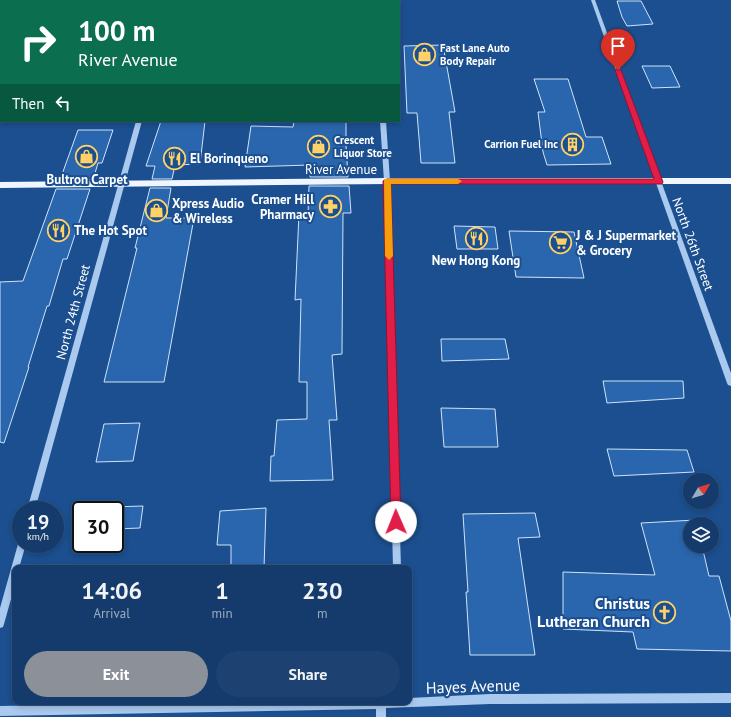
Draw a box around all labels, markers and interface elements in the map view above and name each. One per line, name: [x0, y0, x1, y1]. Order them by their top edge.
text: 100 m: [78, 12, 155, 49]
icon: right: [12, 16, 64, 68]
pin: [601, 29, 635, 70]
icon: arrive: [607, 35, 629, 57]
shop icon: Fast Lane Auto Body Repair: [411, 41, 437, 67]
place label: Fast Lane Auto Body Repair: [440, 41, 510, 68]
text: River Avenue: [78, 48, 178, 71]
icon: left: [52, 92, 74, 114]
text: Then: [12, 94, 44, 113]
building icon: Carrion Fuel Inc: [560, 131, 586, 157]
shop icon: Crescent Liquor Store: [306, 133, 332, 159]
place label: Crescent Liquor Store: [334, 133, 392, 160]
place label: Carrion Fuel Inc: [484, 137, 558, 151]
shop icon: Bultron Carpet: [74, 144, 100, 170]
restaurant icon: El Borinqueno: [162, 145, 188, 171]
place label: El Borinqueno: [190, 150, 268, 167]
street label: River Avenue: [305, 161, 377, 178]
place label: Bultron Carpet: [46, 171, 128, 188]
place label: Cramer Hill Pharmacy: [251, 191, 315, 223]
pharmacy icon: Cramer Hill Pharmacy: [317, 193, 343, 219]
place label: Xpress Audio & Wireless: [172, 195, 244, 227]
street label: North 26th Street: [668, 195, 718, 293]
shop icon: Xpress Audio & Wireless: [143, 197, 169, 223]
restaurant icon: The Hot Spot: [46, 217, 72, 243]
place label: The Hot Spot: [74, 222, 148, 239]
restaurant icon: New Hong Kong: [463, 225, 489, 251]
place label: J & J Supermarket & Grocery: [575, 227, 677, 259]
supermarket icon: J & J Supermarket & Grocery: [547, 229, 573, 255]
place label: New Hong Kong: [432, 252, 520, 269]
street label: North 24th Street: [52, 262, 94, 361]
north arrow: [683, 473, 719, 509]
map controls: [683, 473, 719, 553]
speed limit sign: 30: [72, 501, 124, 553]
position arrow: [375, 501, 417, 543]
text: 19: [27, 509, 49, 535]
button: layers: [683, 517, 719, 553]
text: km/h: [27, 530, 49, 543]
text: 14:06: [81, 575, 142, 606]
text: 1: [215, 575, 229, 606]
text: 230: [302, 575, 343, 606]
place label: Christus Lutheran Church: [537, 593, 650, 631]
church icon: Christus Lutheran Church: [652, 599, 678, 625]
text: Arrival: [94, 605, 130, 622]
text: min: [211, 605, 233, 622]
text: m: [317, 605, 328, 622]
button: Exit: [24, 651, 208, 697]
button: Share: [216, 651, 400, 697]
street label: Hayes Avenue: [425, 674, 521, 698]

